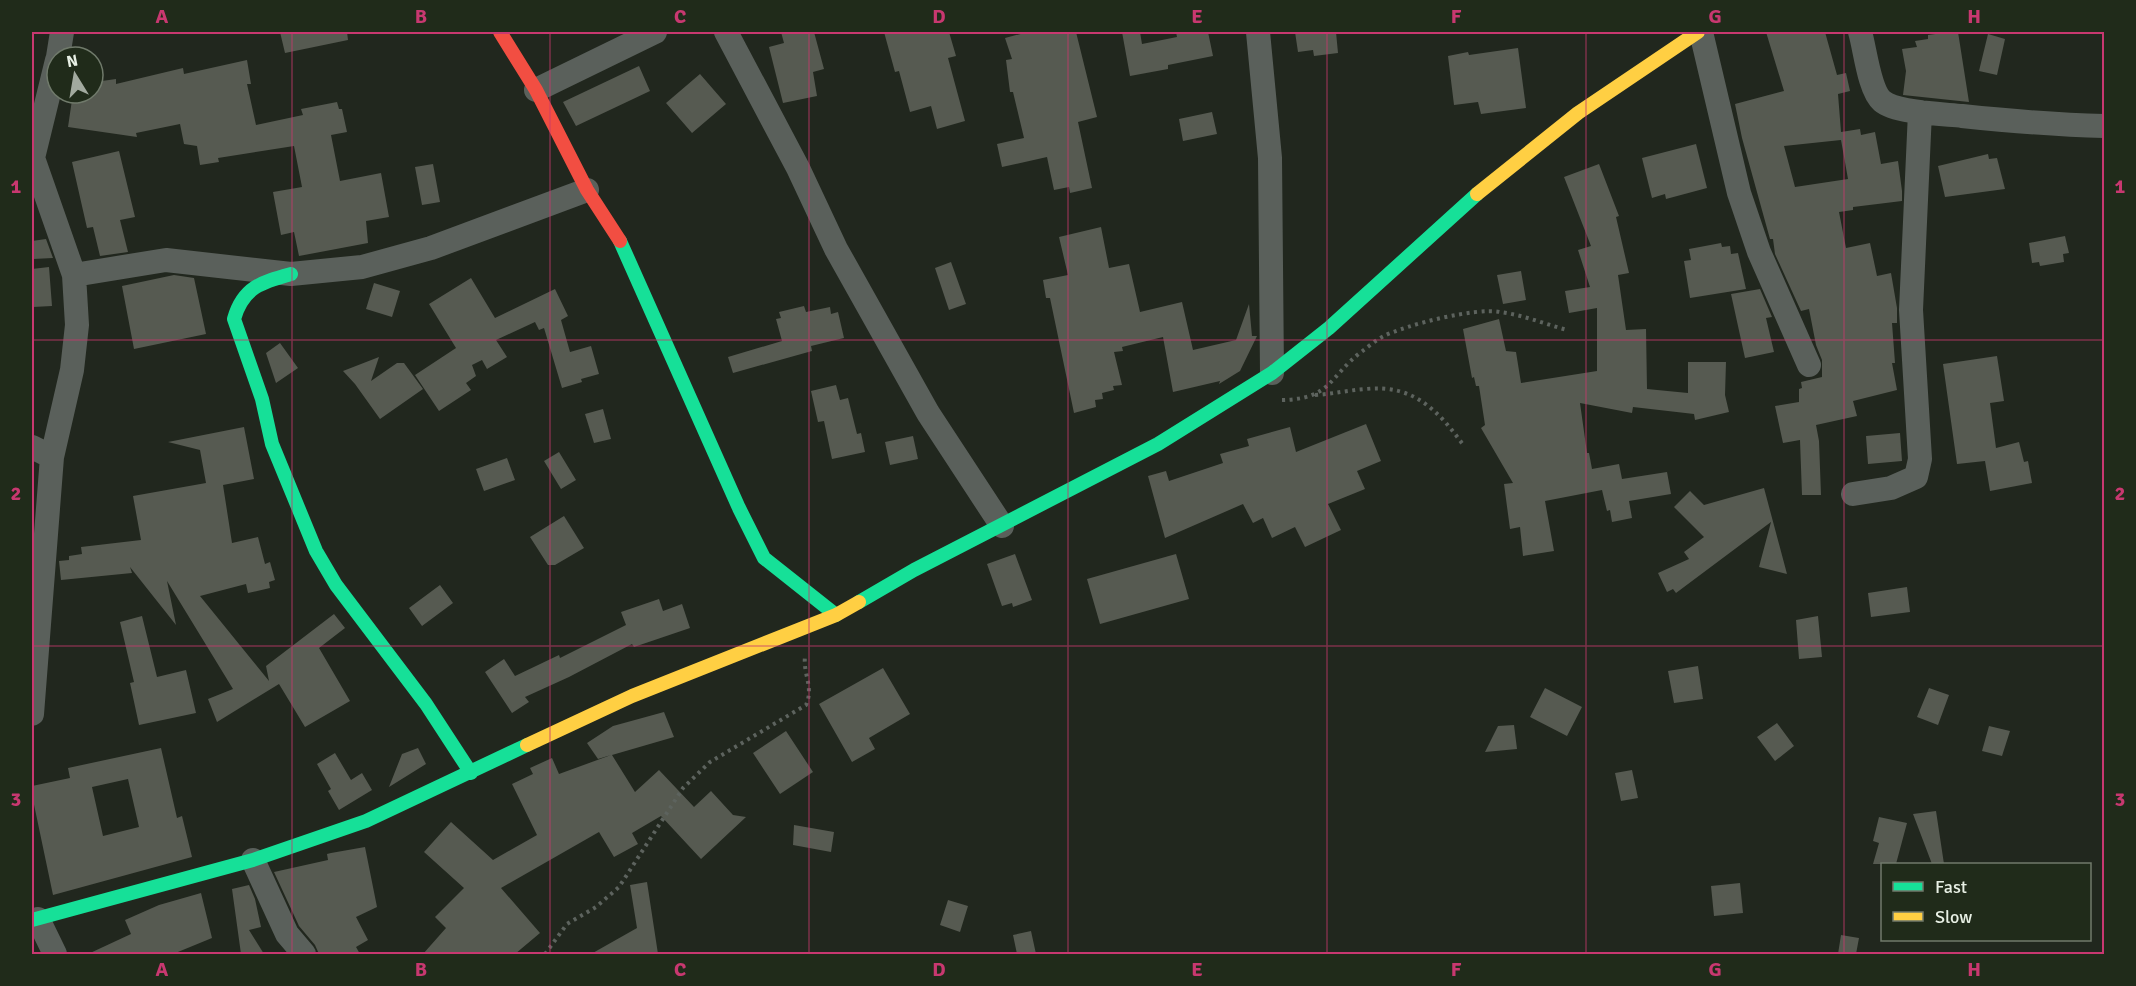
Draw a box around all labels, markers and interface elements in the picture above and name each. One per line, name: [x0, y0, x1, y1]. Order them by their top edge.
text: A: [156, 4, 169, 29]
text: B: [415, 4, 427, 29]
text: C: [674, 4, 686, 29]
text: D: [932, 4, 946, 29]
text: E: [1191, 4, 1203, 29]
text: F: [1451, 4, 1462, 29]
text: G: [1708, 4, 1722, 29]
text: H: [1967, 4, 1981, 29]
north arrow: [45, 45, 105, 105]
text: N: [65, 50, 80, 72]
text: 1: [11, 174, 22, 199]
text: 1: [2115, 174, 2126, 199]
text: 2: [11, 481, 21, 506]
text: 2: [2115, 481, 2125, 506]
text: 3: [11, 787, 21, 812]
text: 3: [2115, 787, 2125, 812]
legend: [1881, 863, 2091, 941]
text: Fast: [1935, 876, 1967, 898]
text: Slow: [1935, 906, 1972, 928]
text: A: [156, 957, 169, 982]
text: B: [415, 957, 427, 982]
text: C: [674, 957, 686, 982]
text: D: [932, 957, 946, 982]
text: E: [1191, 957, 1203, 982]
text: F: [1451, 957, 1462, 982]
text: G: [1708, 957, 1722, 982]
text: H: [1967, 957, 1981, 982]

